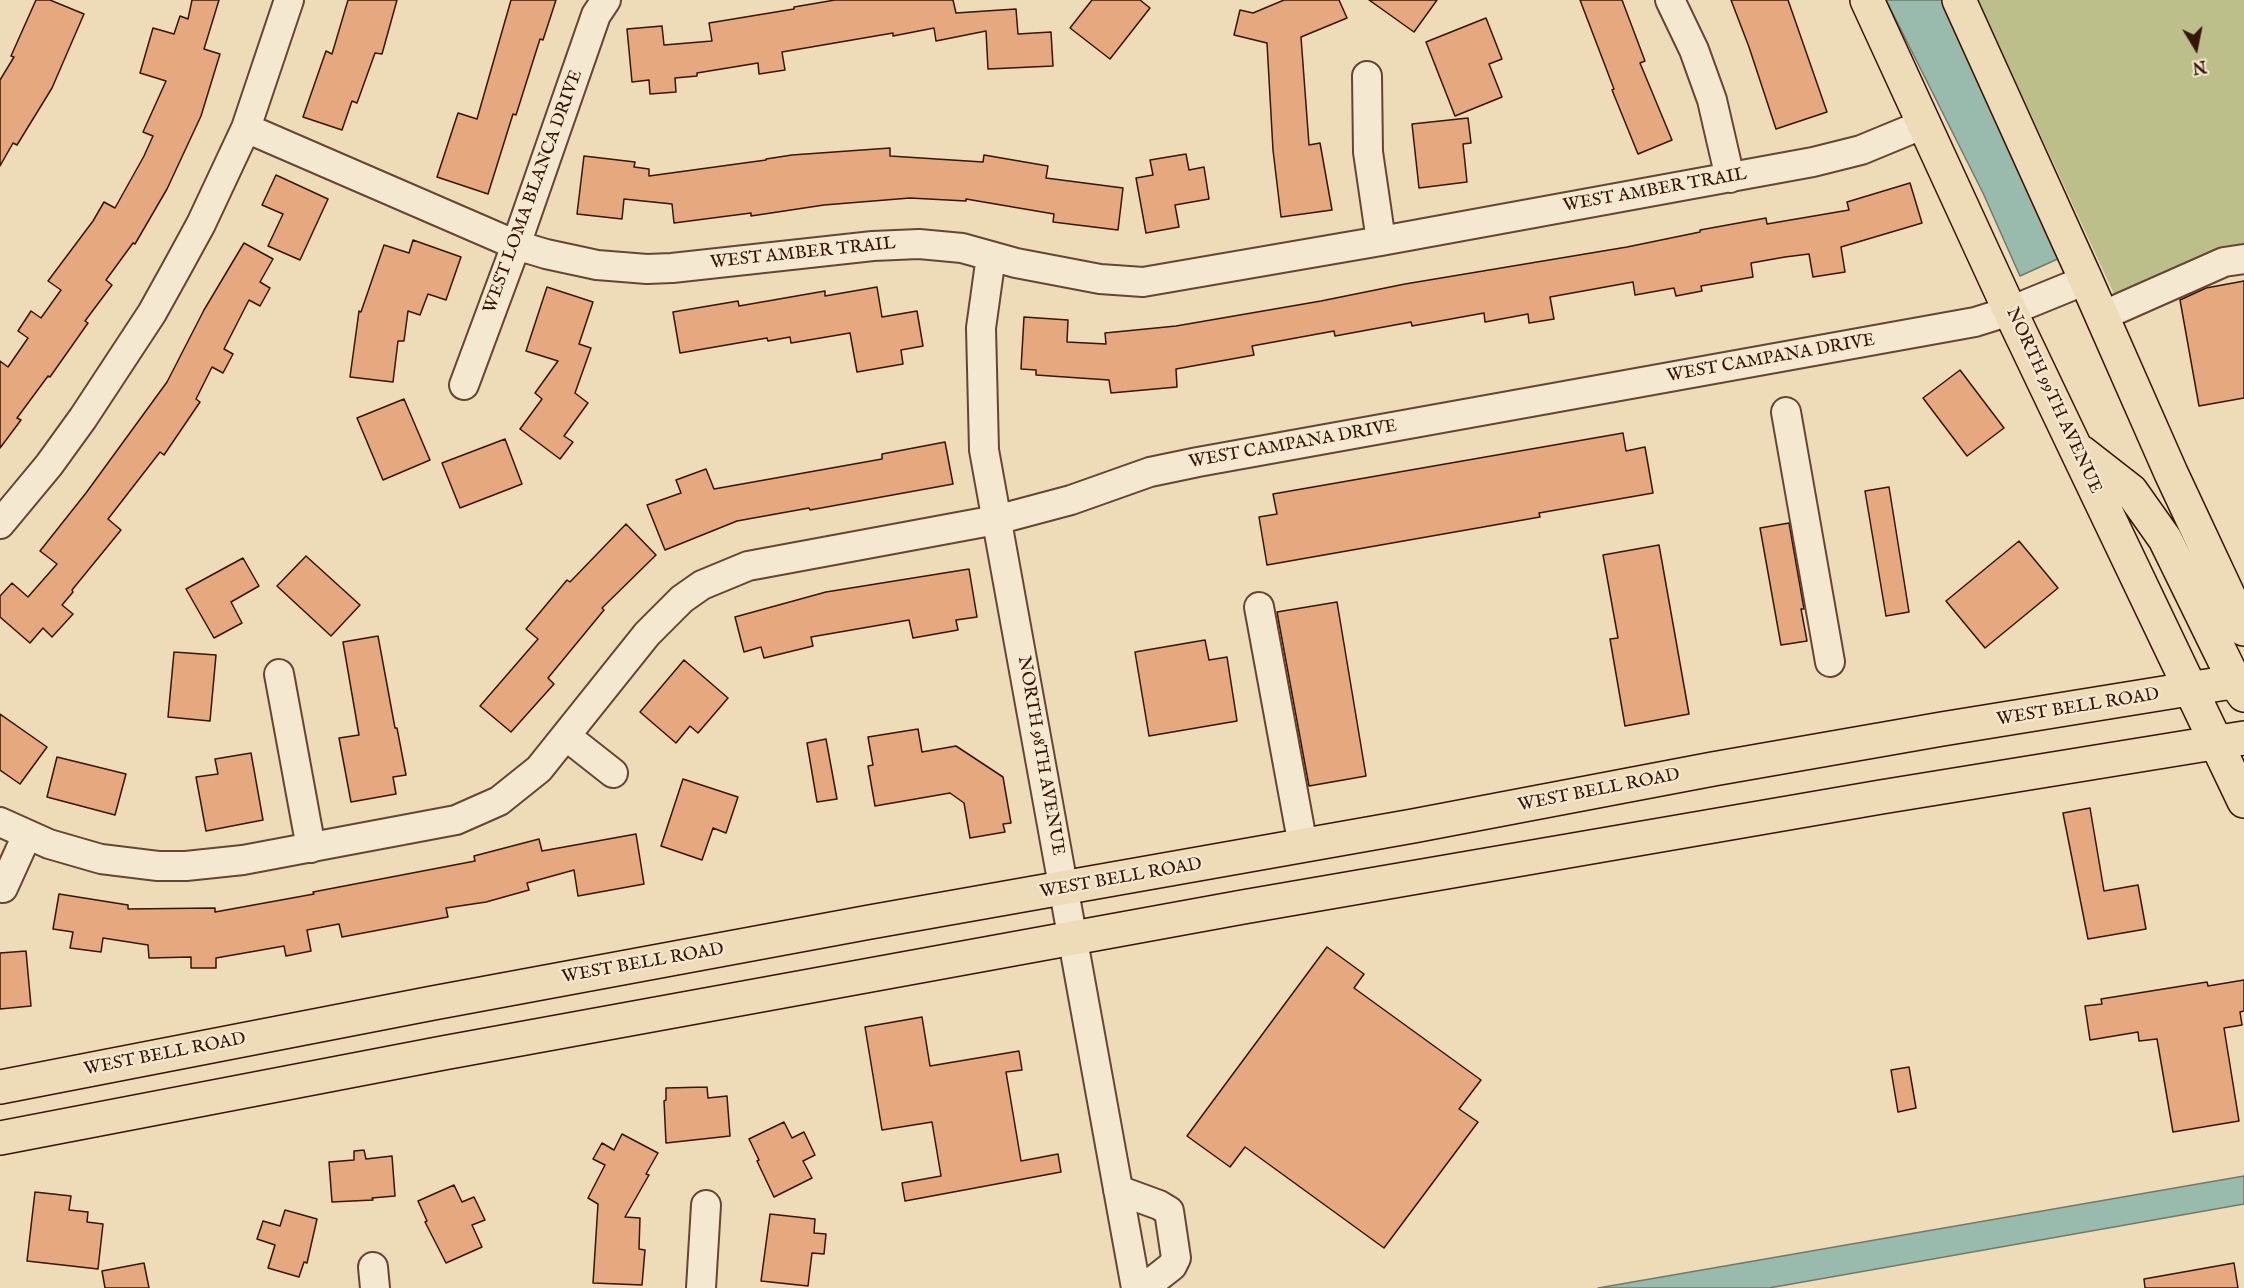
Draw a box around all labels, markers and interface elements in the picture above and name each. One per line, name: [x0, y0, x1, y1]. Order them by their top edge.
north arrow: [2166, 18, 2226, 78]
text: N: [2191, 55, 2208, 77]
street label: WEST LOMA BLANCA DRIVE: [480, 67, 588, 317]
street label: WEST AMBER TRAIL: [1561, 164, 1749, 218]
street label: WEST AMBER TRAIL: [709, 234, 897, 274]
street label: NORTH 99TH AVENUE: [2000, 304, 2106, 498]
street label: WEST CAMPANA DRIVE: [1665, 330, 1877, 388]
street label: WEST CAMPANA DRIVE: [1187, 416, 1399, 474]
street label: NORTH 98TH AVENUE: [1012, 655, 1068, 857]
street label: WEST BELL ROAD: [1995, 684, 2161, 732]
street label: WEST BELL ROAD: [1516, 765, 1682, 817]
street label: WEST BELL ROAD: [1038, 854, 1204, 904]
street label: WEST BELL ROAD: [560, 939, 726, 989]
street label: WEST BELL ROAD: [82, 1029, 248, 1081]

